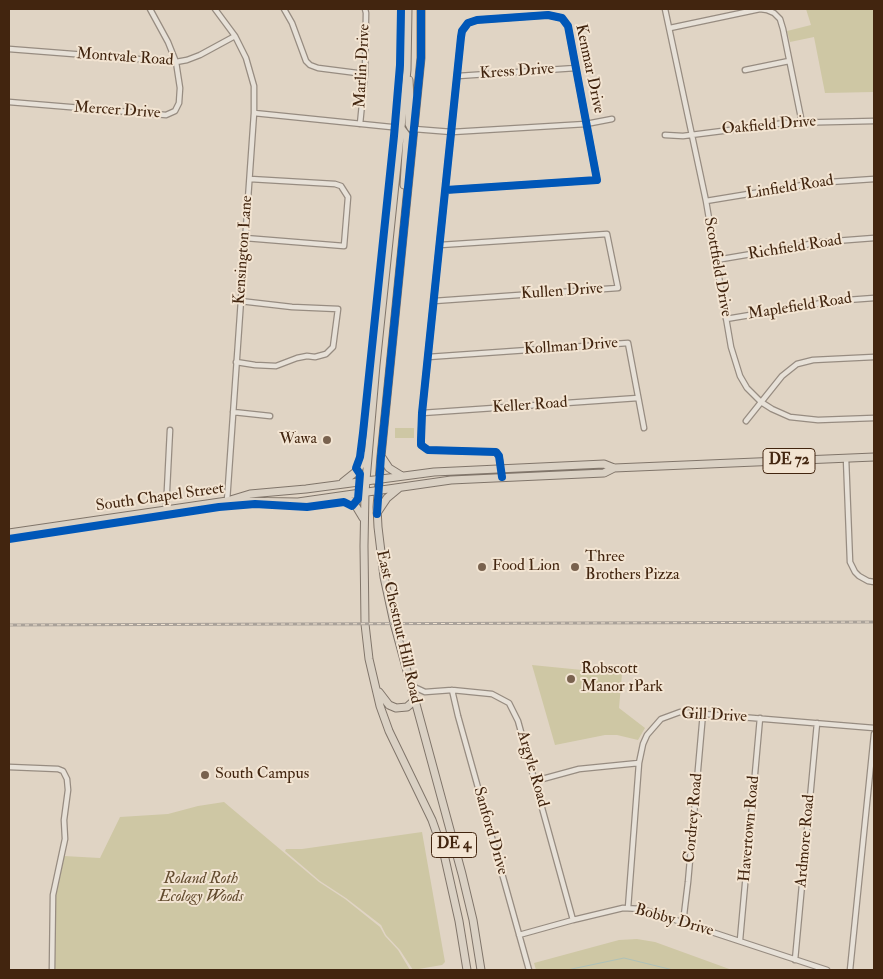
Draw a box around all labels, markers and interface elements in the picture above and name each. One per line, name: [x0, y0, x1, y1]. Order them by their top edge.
street label: Marlin Drive: [351, 23, 375, 109]
street label: Kenmar Drive: [570, 23, 608, 115]
street label: Montvale Road: [76, 45, 174, 71]
street label: Kress Drive: [479, 60, 555, 84]
street label: Mercer Drive: [73, 98, 161, 124]
street label: Oakfield Drive: [721, 112, 817, 140]
street label: Linfield Road: [745, 172, 835, 204]
street label: Kensington Lane: [231, 195, 257, 305]
street label: Scottfield Drive: [699, 216, 735, 318]
street label: Richfield Road: [747, 231, 843, 265]
street label: Kullen Drive: [520, 280, 604, 304]
street label: Maplefield Road: [747, 289, 853, 325]
street label: Kollman Drive: [523, 334, 619, 360]
street label: Keller Road: [492, 394, 568, 418]
place label: Wawa: [279, 430, 317, 450]
marker: Wawa: [321, 434, 333, 446]
road number: DE 72: [763, 448, 815, 474]
street label: South Chapel Street: [95, 479, 225, 517]
street label: East Chestnut Hill Road: [371, 548, 425, 706]
place label: Three Brothers Pizza: [585, 548, 680, 586]
place label: Food Lion: [492, 557, 560, 577]
marker: Food Lion: [476, 561, 488, 573]
marker: Three Brothers Pizza: [569, 561, 581, 573]
place label: Robscott Manor 1Park: [581, 660, 663, 698]
marker: Robscott Manor 1Park: [565, 673, 577, 685]
street label: Gill Drive: [681, 705, 747, 727]
street label: Argyle Road: [512, 729, 552, 809]
place label: South Campus: [215, 765, 309, 785]
marker: South Campus: [199, 769, 211, 781]
street label: Cordrey Road: [681, 773, 707, 863]
street label: Havertown Road: [736, 775, 764, 883]
street label: Sanford Drive: [468, 785, 512, 877]
street label: Ardmore Road: [792, 794, 820, 888]
road number: DE 4: [432, 832, 476, 858]
park label: Roland Roth Ecology Woods: [159, 870, 243, 908]
street label: Bobby Drive: [632, 901, 716, 941]

